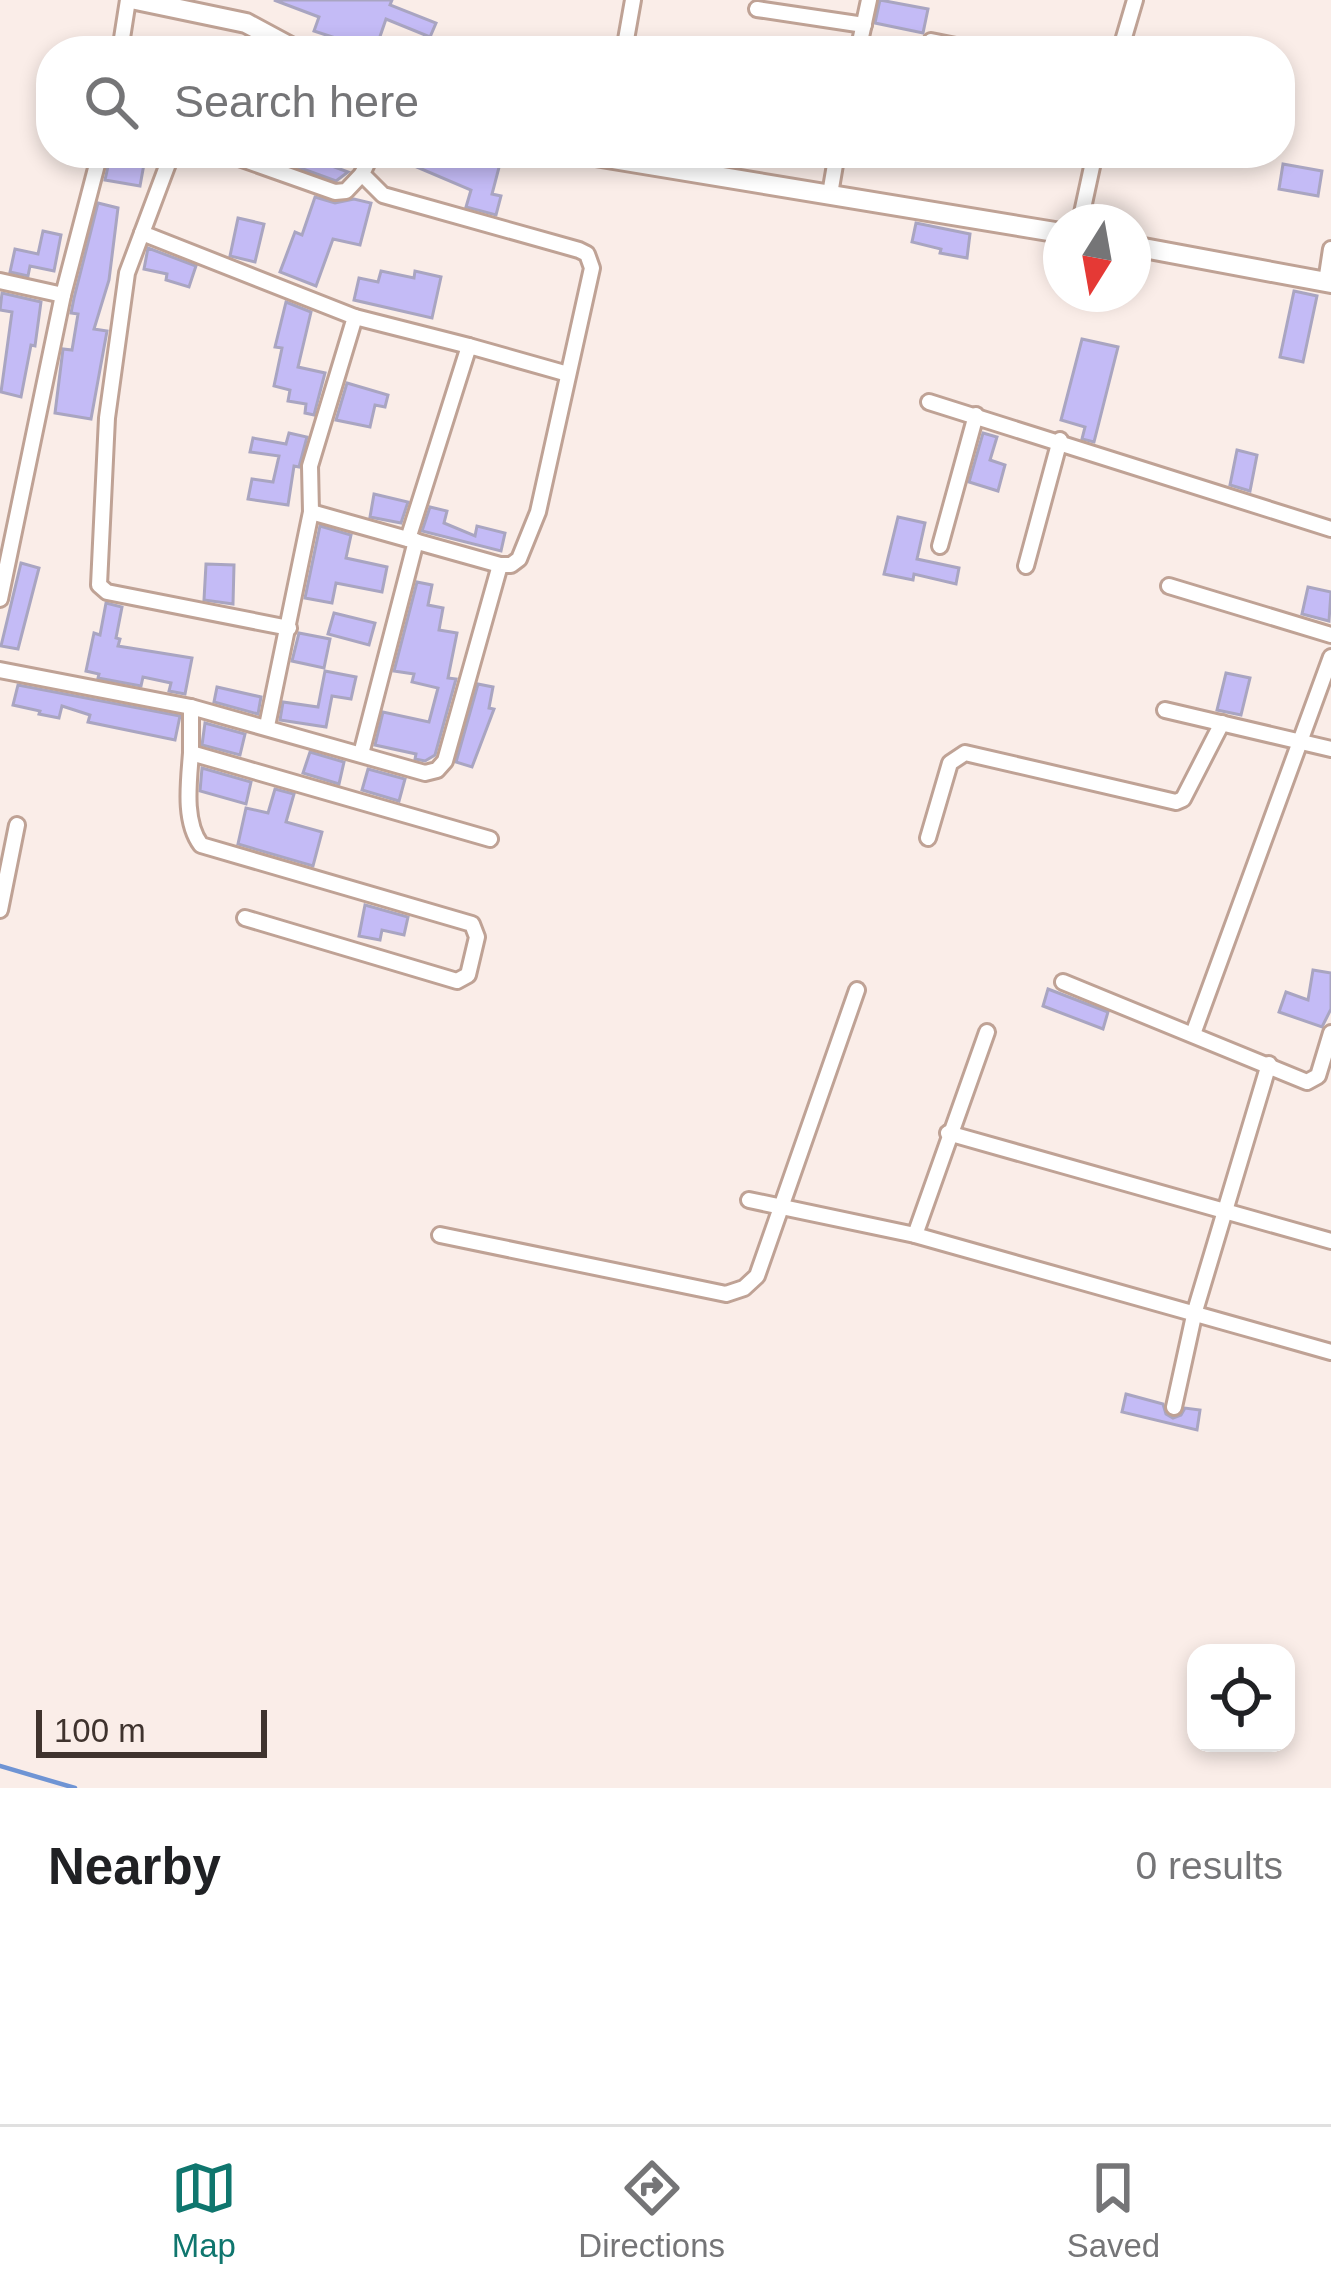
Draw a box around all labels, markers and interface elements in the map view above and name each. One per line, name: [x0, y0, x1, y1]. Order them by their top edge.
search box: [36, 36, 1295, 168]
icon: search: [78, 69, 144, 135]
text: Search here: [174, 76, 419, 127]
north arrow: [1043, 204, 1151, 312]
map controls: [1187, 1644, 1295, 1752]
button: locate: [1187, 1644, 1295, 1752]
scale bar: [36, 1704, 267, 1757]
text: 100 m: [54, 1712, 146, 1749]
text: Nearby: [48, 1838, 221, 1895]
text: 0 results: [1136, 1844, 1283, 1887]
tab: Map: [171, 2155, 237, 2265]
tab: Directions: [578, 2155, 725, 2265]
tab: Saved: [1067, 2155, 1160, 2265]

